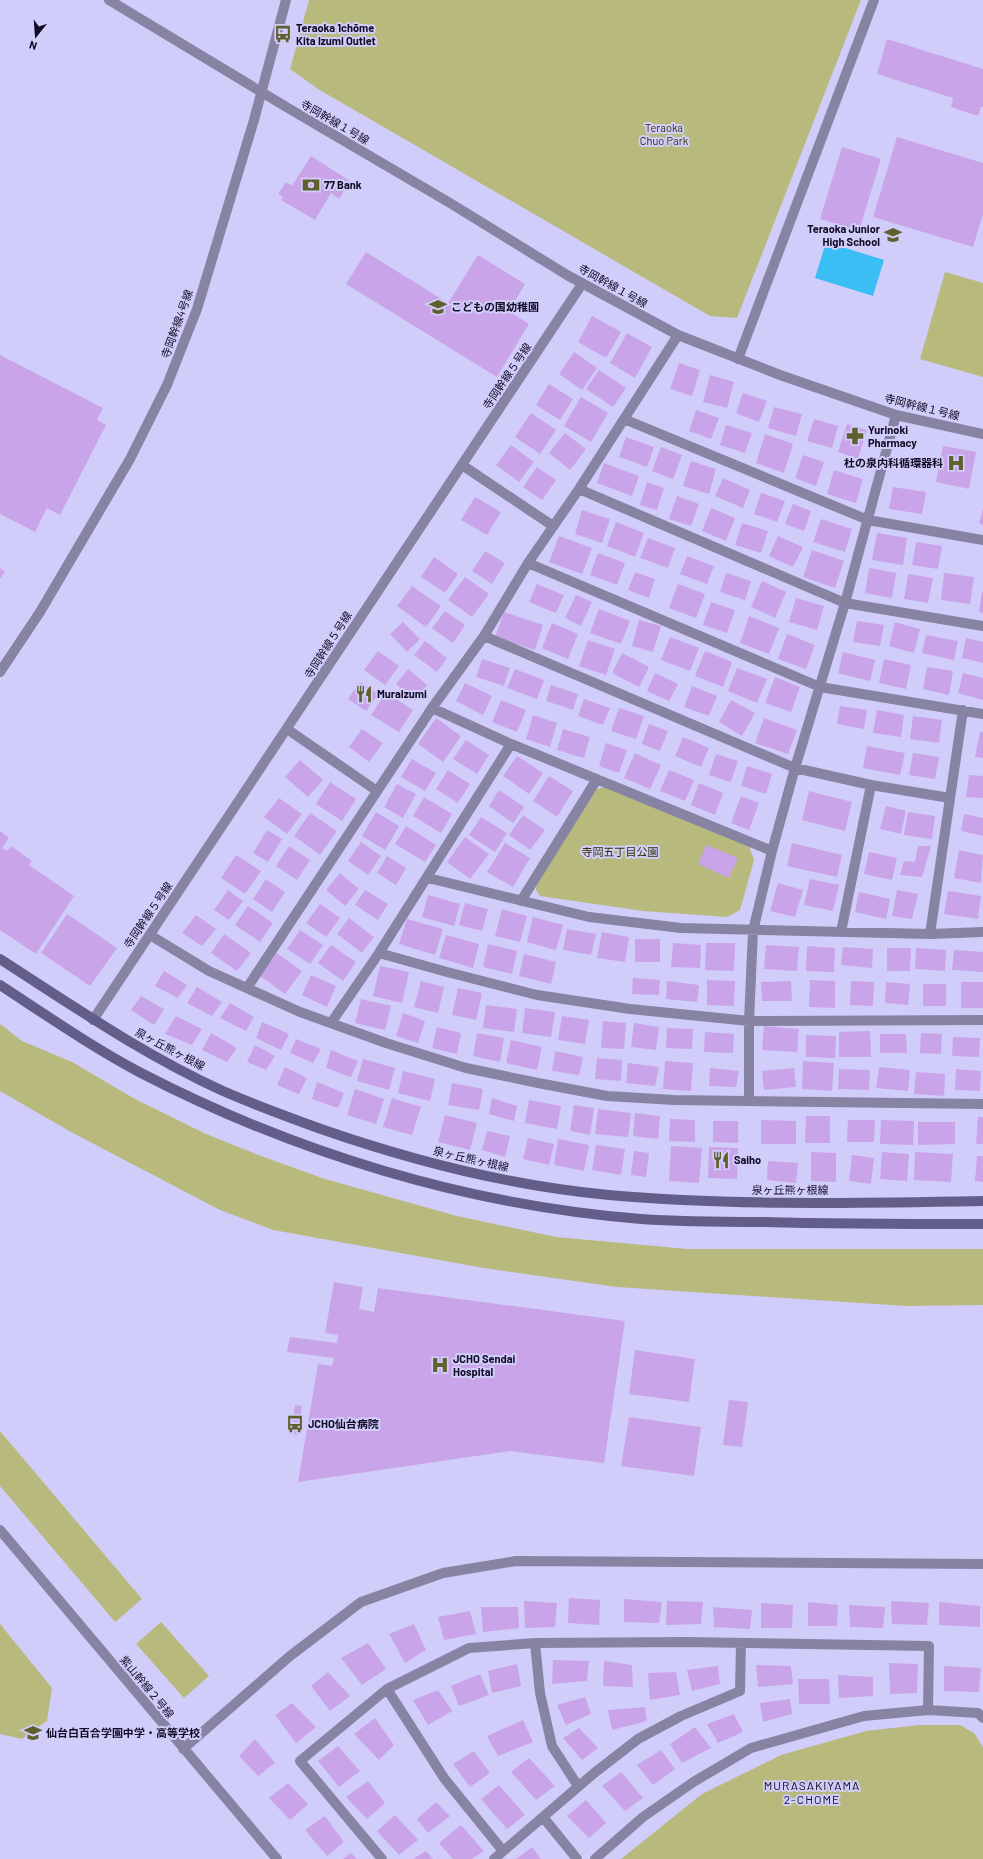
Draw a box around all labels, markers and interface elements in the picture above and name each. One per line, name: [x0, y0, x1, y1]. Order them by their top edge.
north arrow: [16, 16, 56, 56]
place label: Teraoka 1chōme Kita Izumi Outlet: [296, 21, 376, 47]
bus stop icon: Teraoka 1chōme Kita Izumi Outlet: [273, 24, 293, 44]
text: N: [28, 39, 38, 53]
street label: 寺岡幹線１号線: [299, 97, 372, 146]
park label: Teraoka Chuo Park: [640, 121, 689, 147]
bank icon: 77 Bank: [301, 175, 321, 195]
place label: 77 Bank: [324, 178, 362, 191]
place label: Teraoka Junior High School: [807, 222, 881, 248]
school or university icon: Teraoka Junior High School: [883, 225, 903, 245]
street label: 寺岡幹線１号線: [576, 261, 650, 310]
street label: 寺岡幹線4号線: [158, 288, 195, 360]
school or university icon: こどもの国幼稚園: [428, 297, 448, 317]
place label: こどもの国幼稚園: [451, 300, 539, 313]
street label: 寺岡幹線５号線: [480, 340, 534, 411]
street label: 寺岡幹線１号線: [883, 391, 961, 422]
place label: Yurinoki Pharmacy: [868, 423, 917, 449]
pharmacy icon: Yurinoki Pharmacy: [845, 426, 865, 446]
hospital icon: 杜の泉内科循環器科: [946, 453, 966, 473]
place label: 杜の泉内科循環器科: [844, 456, 943, 469]
street label: 寺岡幹線５号線: [301, 609, 354, 681]
restaurant icon: MuraIzumi: [354, 684, 374, 704]
place label: MuraIzumi: [377, 687, 427, 700]
park label: 寺岡五丁目公園: [582, 845, 659, 858]
street label: 寺岡幹線５号線: [121, 879, 175, 950]
street label: 泉ヶ丘熊ヶ根線: [133, 1025, 207, 1072]
street label: 泉ヶ丘熊ヶ根線: [432, 1144, 510, 1174]
restaurant icon: Saiho: [711, 1150, 731, 1170]
place label: Saiho: [734, 1153, 761, 1166]
street label: 泉ヶ丘熊ヶ根線: [752, 1183, 829, 1196]
place label: JCHO Sendai Hospital: [453, 1352, 516, 1378]
hospital icon: JCHO Sendai Hospital: [430, 1355, 450, 1375]
bus stop icon: JCHO仙台病院: [285, 1414, 305, 1434]
place label: JCHO仙台病院: [308, 1417, 379, 1430]
street label: 紫山幹線２号線: [118, 1653, 177, 1720]
school or university icon: 仙台白百合学園中学・高等学校: [23, 1723, 43, 1743]
place label: 仙台白百合学園中学・高等学校: [46, 1726, 200, 1739]
district label: MURASAKIYAMA 2-CHOME: [764, 1778, 860, 1806]

